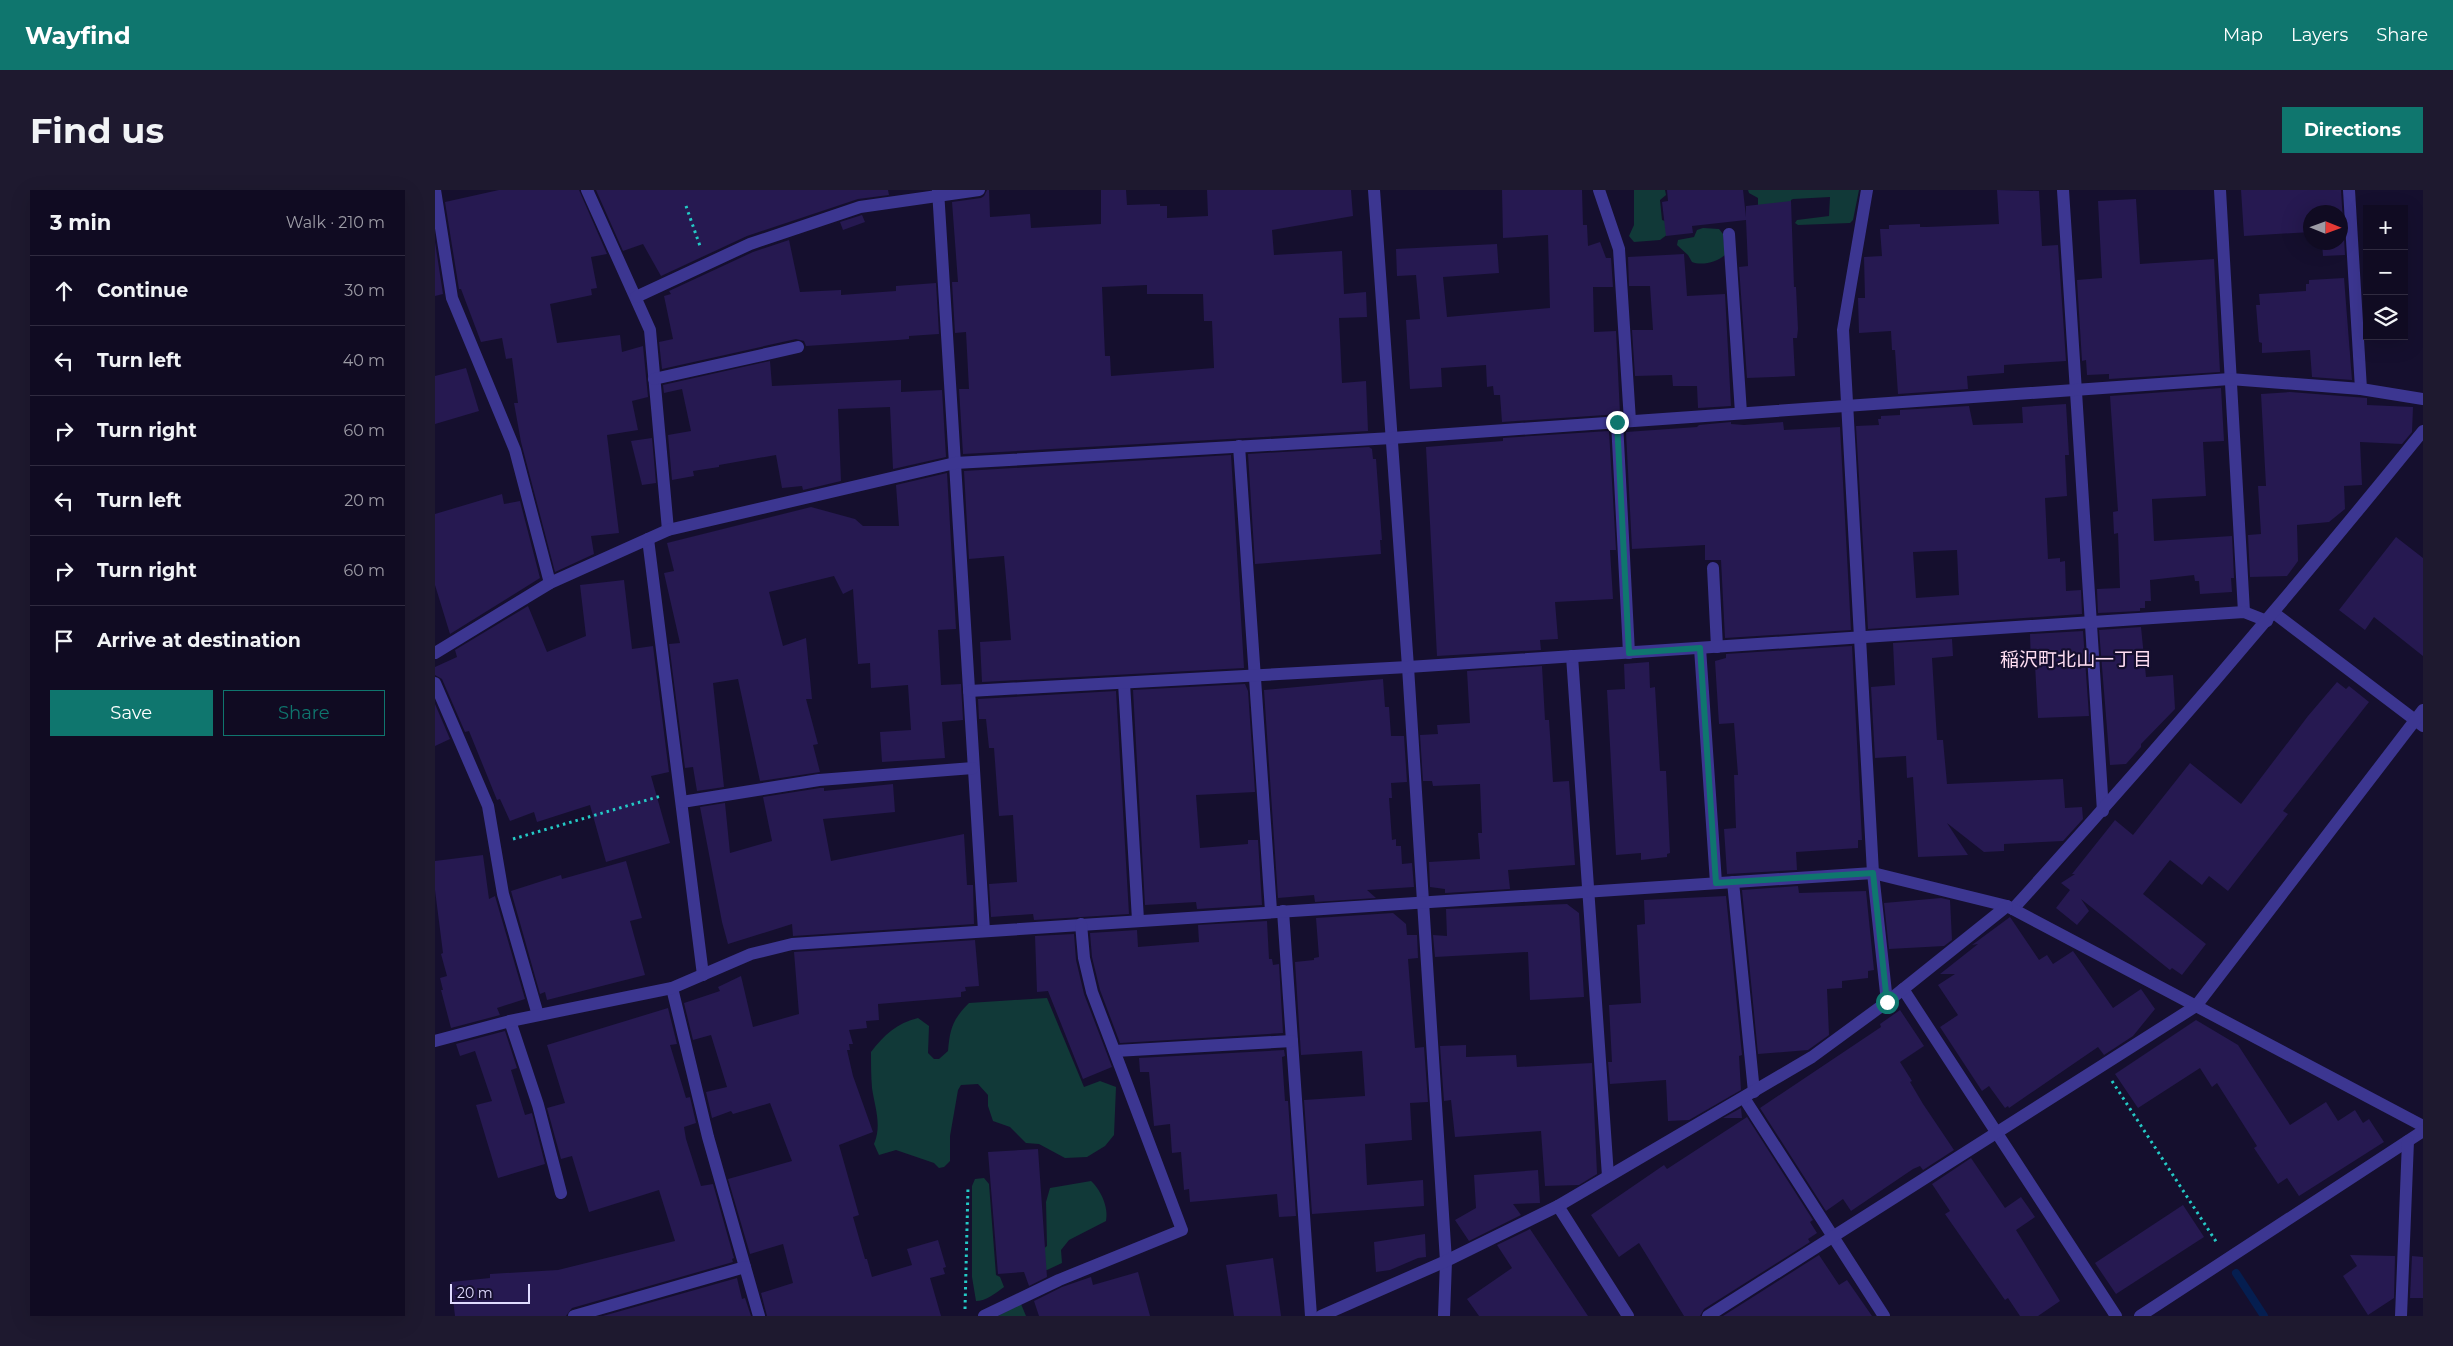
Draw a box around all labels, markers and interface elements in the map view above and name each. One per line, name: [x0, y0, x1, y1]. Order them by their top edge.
text: Wayfind: [25, 21, 131, 50]
text: Map: [2223, 24, 2263, 46]
text: Layers: [2291, 24, 2348, 46]
text: Share: [2376, 24, 2428, 46]
button: Directions: [2282, 107, 2423, 153]
text: Find us: [30, 109, 164, 152]
north arrow: [2303, 205, 2348, 250]
map controls: [2363, 205, 2408, 340]
button: +: [2363, 205, 2408, 250]
text: 3 min: [50, 210, 111, 235]
text: Walk · 210 m: [286, 213, 385, 232]
button: −: [2363, 250, 2408, 295]
icon: ahead: [50, 277, 78, 305]
text: Continue: [97, 279, 188, 302]
text: 30 m: [344, 281, 385, 300]
button: layers: [2363, 295, 2408, 340]
icon: left: [50, 347, 78, 375]
text: Turn left: [97, 349, 182, 372]
text: 40 m: [343, 351, 385, 370]
route end: [1606, 411, 1629, 434]
icon: right: [50, 417, 78, 445]
text: Turn right: [97, 419, 197, 442]
text: 60 m: [343, 421, 385, 440]
icon: left: [50, 487, 78, 515]
text: Turn left: [97, 489, 182, 512]
text: 20 m: [344, 491, 385, 510]
icon: right: [50, 557, 78, 585]
text: Turn right: [97, 559, 197, 582]
text: 60 m: [343, 561, 385, 580]
icon: arrive: [50, 627, 78, 655]
text: Arrive at destination: [97, 629, 301, 652]
district label: 稲沢町北山一丁目: [2000, 648, 2152, 671]
button: Save: [50, 690, 213, 736]
button: Share: [223, 690, 385, 736]
route start: [1876, 991, 1899, 1014]
scale bar: [450, 1281, 530, 1304]
text: 20 m: [457, 1284, 493, 1302]

